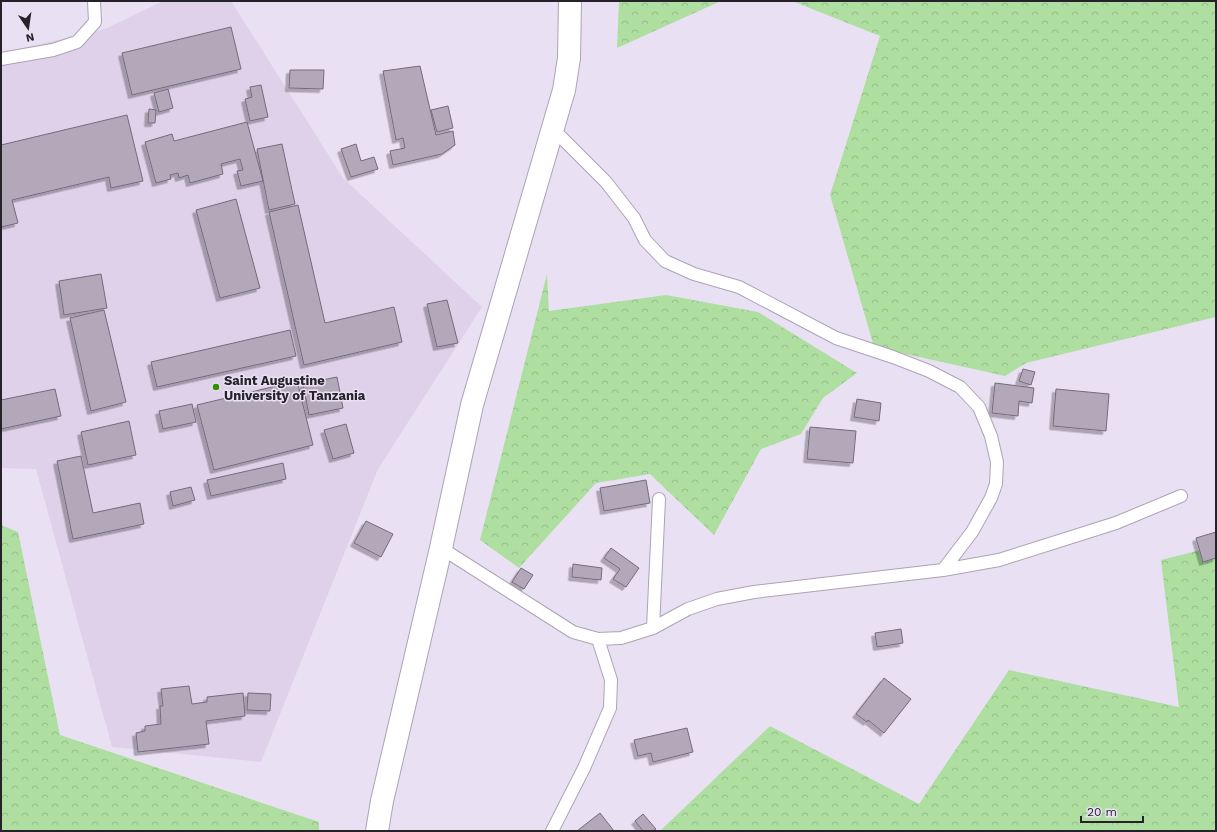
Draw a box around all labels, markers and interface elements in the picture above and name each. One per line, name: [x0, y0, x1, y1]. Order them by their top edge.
north arrow: [8, 8, 48, 48]
text: N: [25, 30, 36, 45]
place label: Saint Augustine University of Tanzania: [224, 373, 366, 403]
marker: Saint Augustine University of Tanzania: [211, 382, 221, 392]
scale bar: [1081, 798, 1143, 824]
text: 20 m: [1087, 805, 1117, 819]

